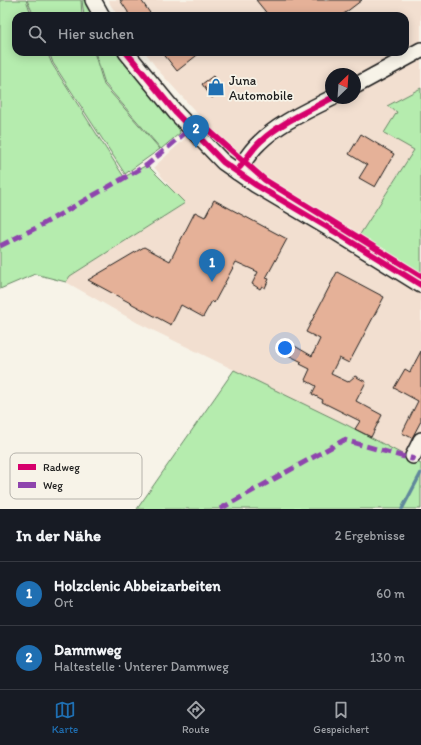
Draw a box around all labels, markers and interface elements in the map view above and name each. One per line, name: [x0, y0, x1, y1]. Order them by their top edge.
search box: [12, 12, 409, 56]
icon: search: [26, 23, 48, 45]
text: Hier suchen: [58, 25, 134, 43]
north arrow: [325, 68, 361, 104]
place label: Juna Automobile: [229, 73, 293, 103]
shop icon: Juna Automobile: [206, 77, 226, 97]
pin: 2: [183, 115, 209, 148]
pin: 1: [199, 249, 225, 282]
your location: [275, 338, 295, 358]
legend: [10, 453, 142, 499]
text: Radweg: [43, 461, 80, 474]
text: Weg: [43, 479, 63, 492]
text: In der Nähe: [16, 525, 101, 545]
text: 2 Ergebnisse: [335, 528, 405, 543]
text: Holzclenic Abbeizarbeiten: [54, 577, 221, 595]
text: 1: [26, 586, 32, 601]
text: 60 m: [376, 586, 405, 601]
text: Ort: [54, 595, 73, 610]
text: Dammweg: [54, 641, 121, 659]
text: 2: [26, 650, 32, 665]
text: 130 m: [370, 650, 405, 665]
text: Haltestelle · Unterer Dammweg: [54, 659, 229, 674]
tab: Karte: [52, 699, 78, 736]
tab: Route: [182, 699, 210, 736]
tab: Gespeichert: [313, 699, 369, 736]

